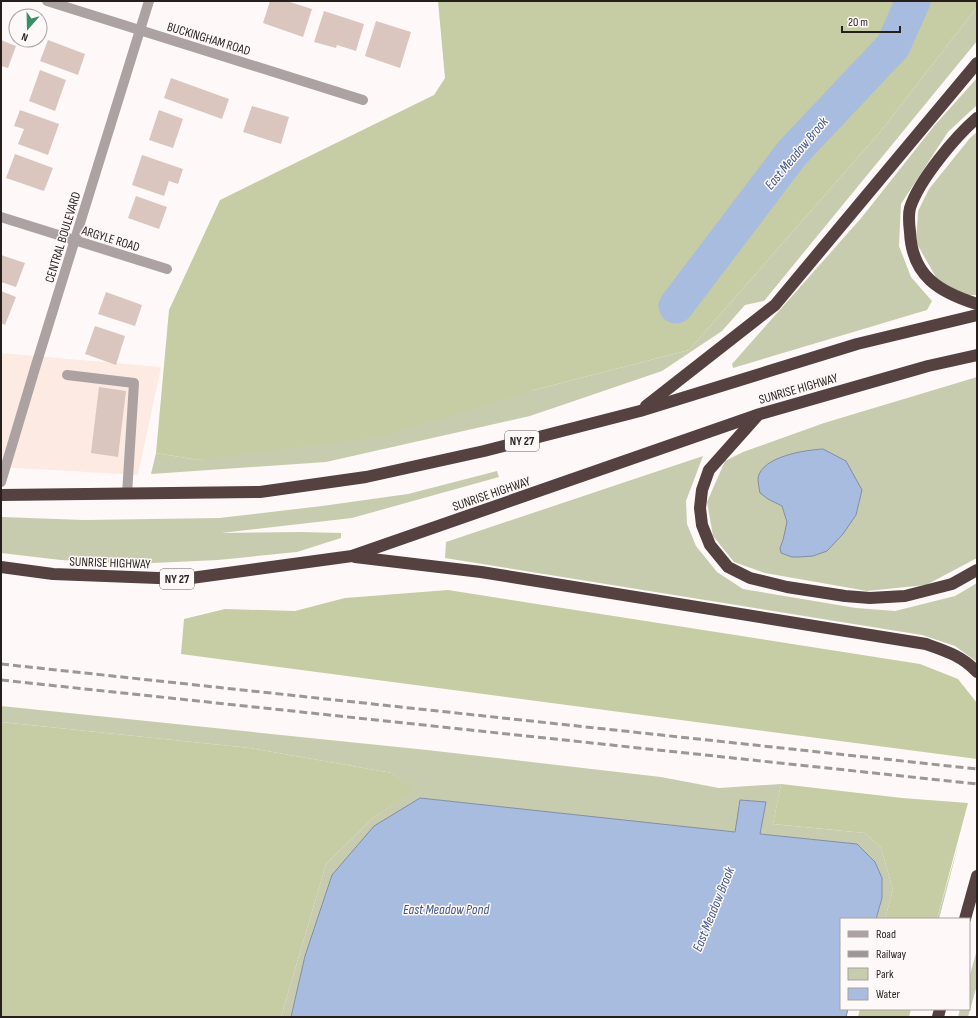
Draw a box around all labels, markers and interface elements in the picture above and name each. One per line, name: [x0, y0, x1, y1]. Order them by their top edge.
north arrow: [8, 8, 48, 48]
scale bar: [842, 8, 900, 34]
text: 20 m: [848, 15, 868, 30]
street label: BUCKINGHAM ROAD: [165, 19, 252, 59]
text: N: [20, 30, 30, 44]
water label: East Meadow Brook: [761, 113, 832, 193]
street label: CENTRAL BOULEVARD: [42, 190, 84, 285]
street label: ARGYLE ROAD: [79, 222, 142, 255]
street label: SUNRISE HIGHWAY: [757, 370, 840, 408]
road number: NY 27: [505, 431, 539, 451]
street label: SUNRISE HIGHWAY: [450, 473, 533, 515]
street label: SUNRISE HIGHWAY: [69, 554, 151, 572]
road number: NY 27: [160, 569, 194, 589]
water label: East Meadow Brook: [689, 864, 738, 954]
water label: East Meadow Pond: [403, 901, 490, 918]
legend: [840, 918, 970, 1010]
text: Road: [876, 927, 896, 942]
text: Railway: [876, 947, 907, 962]
text: Park: [876, 967, 894, 982]
text: Water: [876, 987, 900, 1002]

